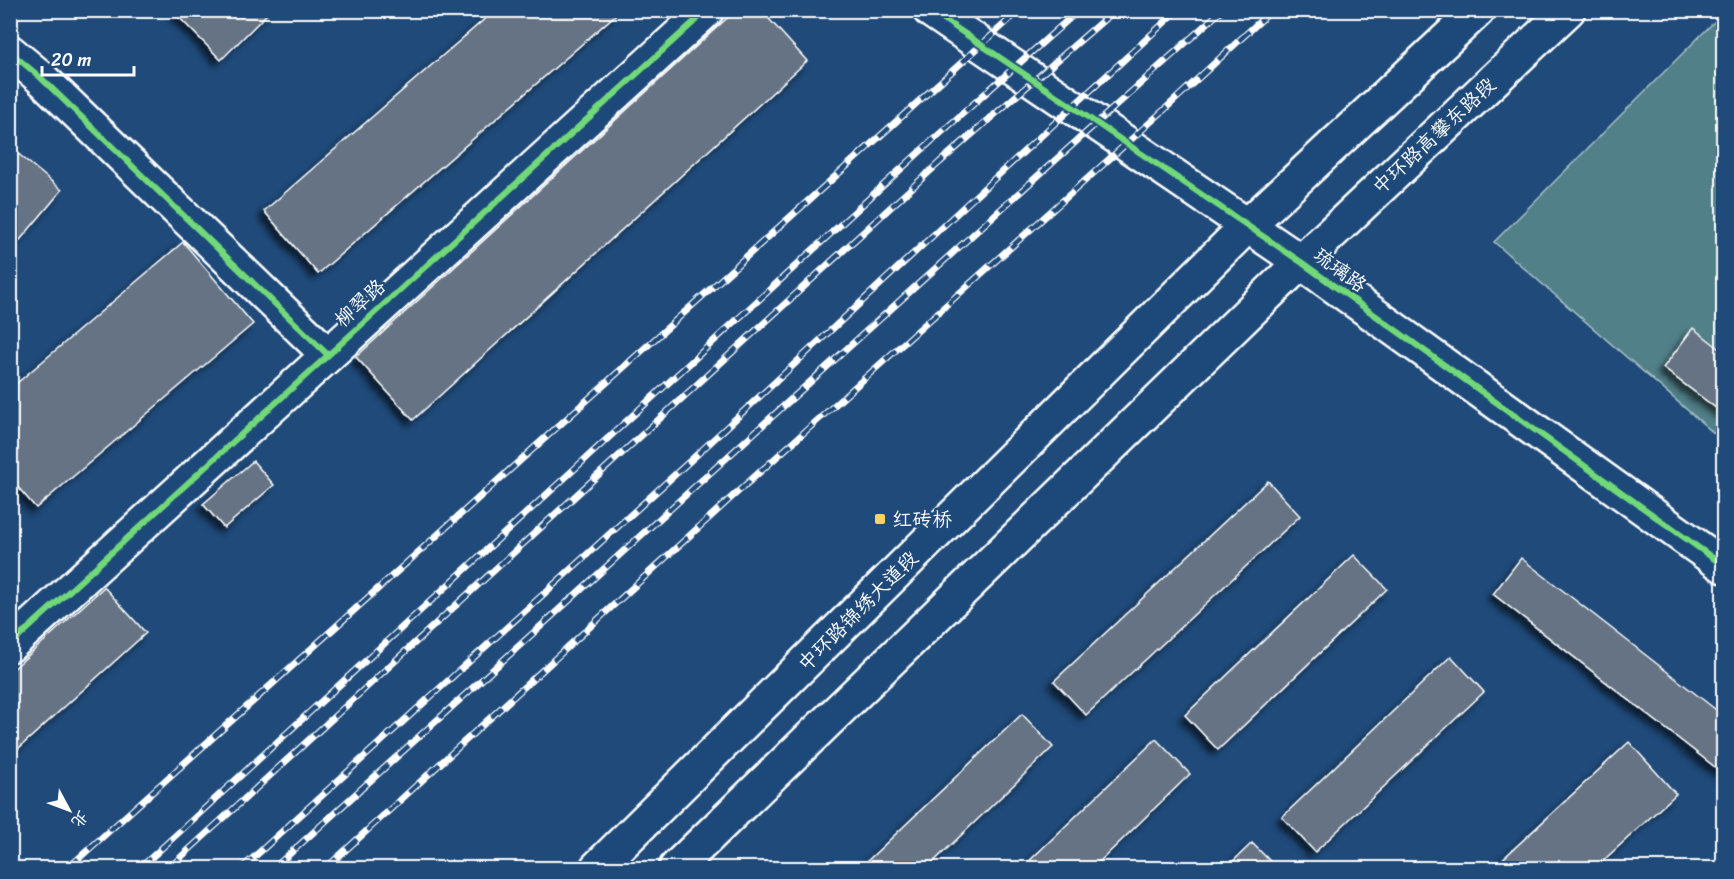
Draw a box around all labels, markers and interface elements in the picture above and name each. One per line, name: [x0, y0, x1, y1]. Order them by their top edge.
scale bar: [42, 39, 134, 77]
text: 20 m: [51, 44, 91, 76]
street label: 中环路高攀东路段: [1364, 69, 1504, 203]
street label: 琉璃路: [1305, 238, 1375, 302]
street label: 柳翠路: [326, 269, 395, 336]
place label: 红砖桥: [892, 502, 952, 537]
marker: 红砖桥: [873, 512, 887, 526]
street label: 中环路锦绣大道段: [789, 542, 927, 680]
north arrow: [39, 780, 99, 840]
text: 北: [64, 804, 96, 835]

